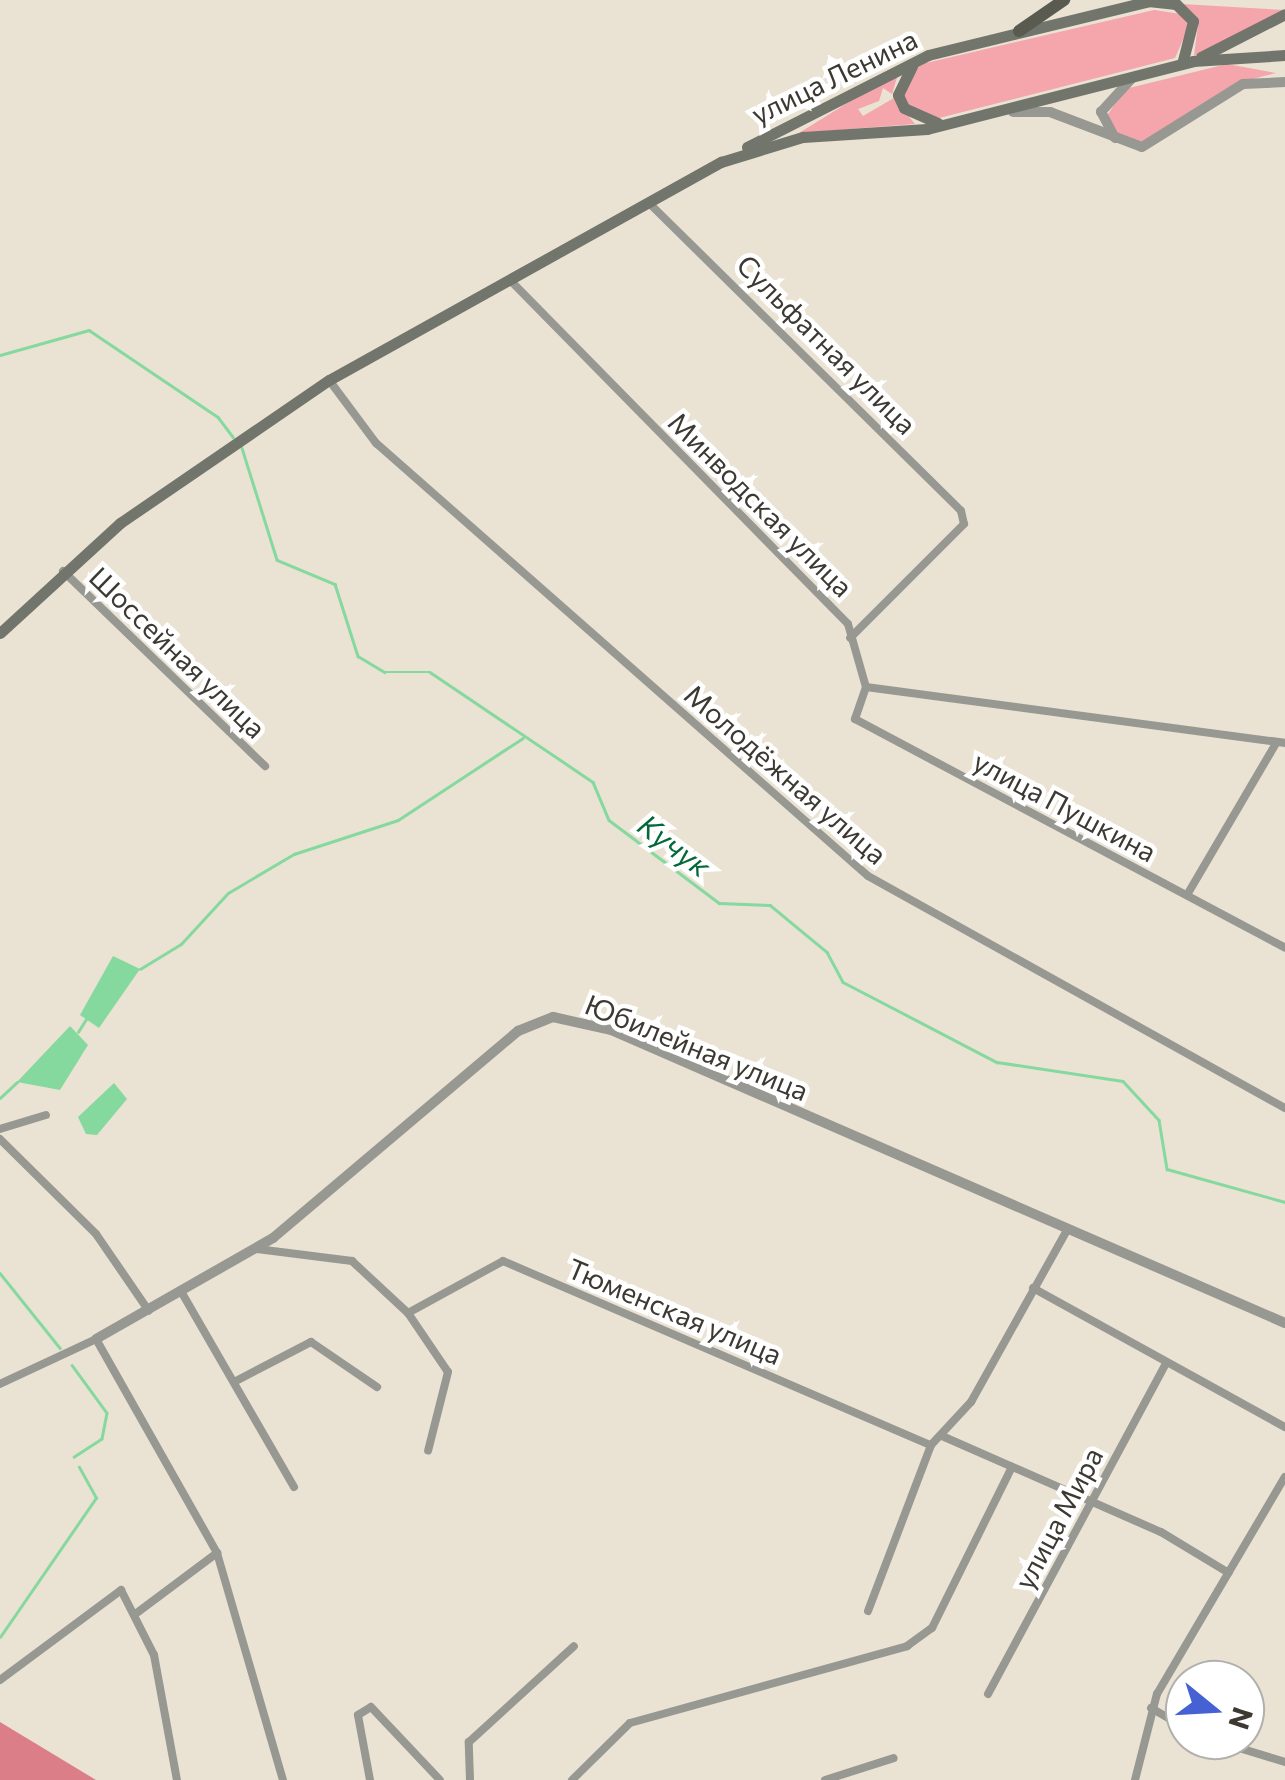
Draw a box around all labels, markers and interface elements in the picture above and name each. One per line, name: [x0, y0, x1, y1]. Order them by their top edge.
street label: улица Ленина: [746, 21, 922, 131]
street label: Сульфатная улица: [730, 247, 924, 441]
street label: Минводская улица: [662, 405, 860, 603]
street label: Шоссейная улица: [83, 559, 273, 745]
street label: Молодёжная улица: [678, 677, 894, 871]
street label: улица Пушкина: [968, 744, 1162, 868]
water label: Кучук: [631, 806, 719, 884]
street label: Юбилейная улица: [581, 987, 813, 1107]
street label: Тюменская улица: [563, 1251, 787, 1371]
street label: улица Мира: [1007, 1441, 1109, 1595]
north arrow: [1165, 1660, 1265, 1760]
text: N: [1222, 1703, 1261, 1734]

